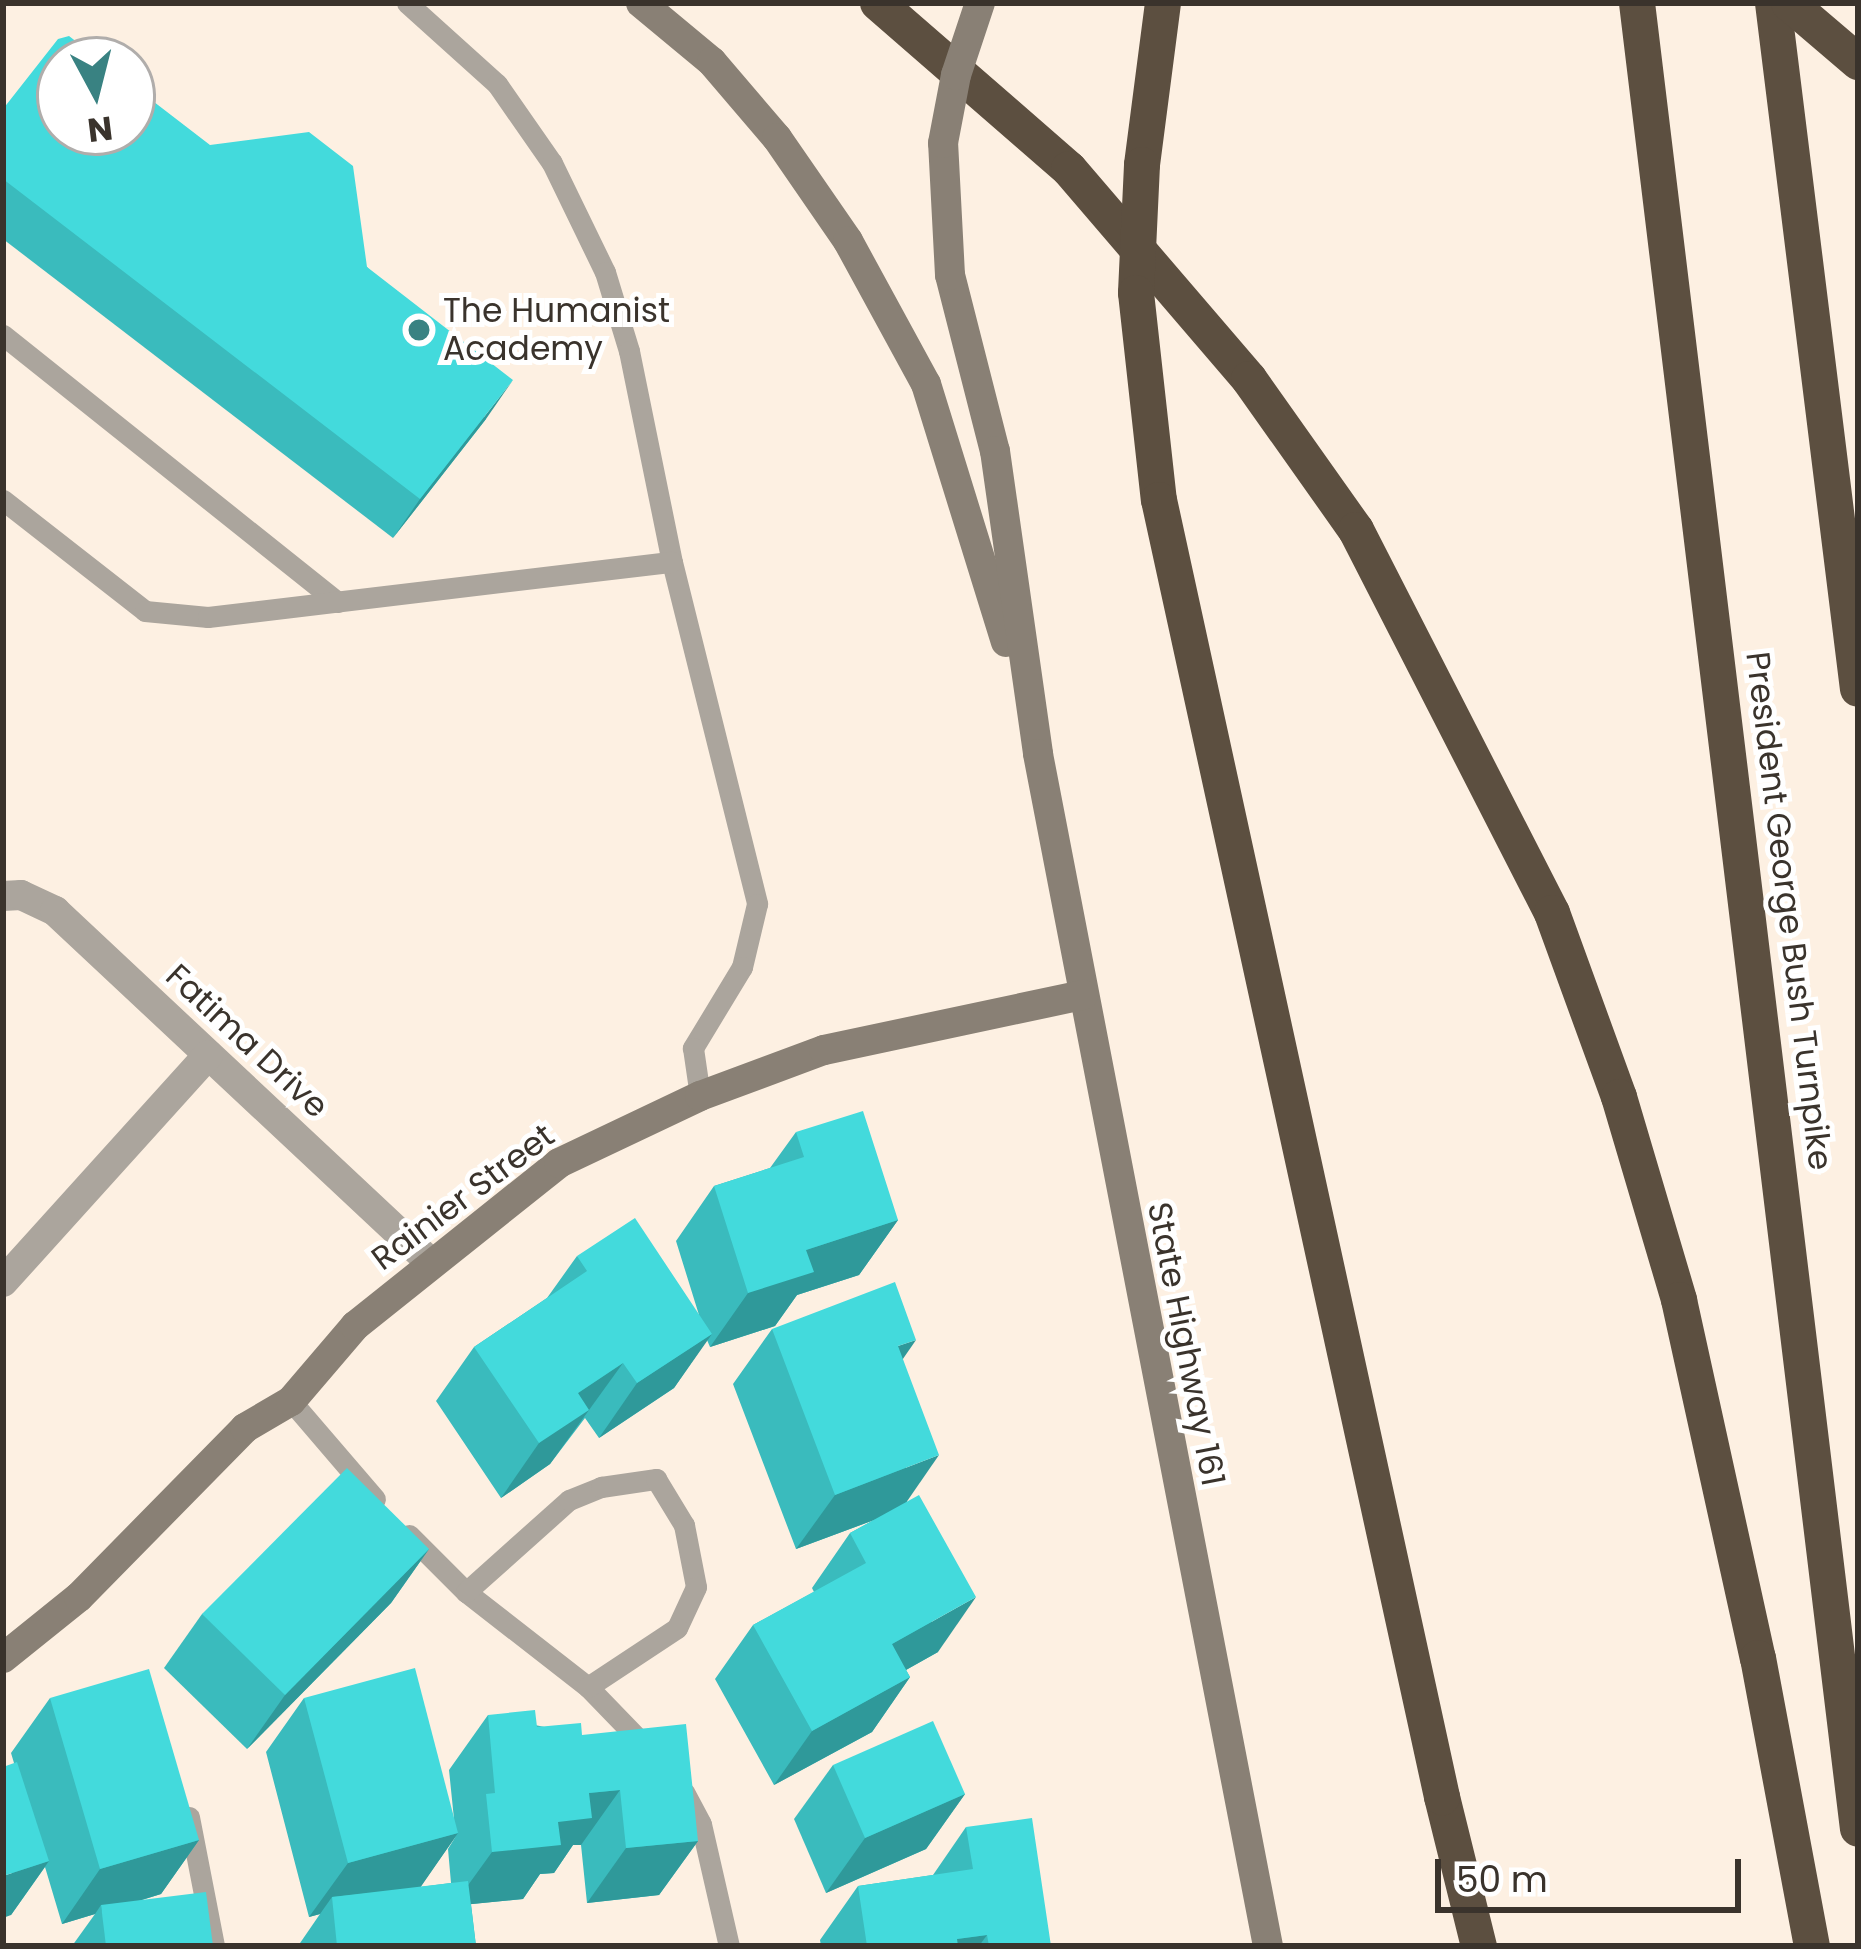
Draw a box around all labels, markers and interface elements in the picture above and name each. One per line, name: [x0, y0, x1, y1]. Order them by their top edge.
north arrow: [36, 36, 156, 156]
text: N: [85, 104, 115, 154]
place label: The Humanist Academy: [443, 291, 670, 369]
marker: The Humanist Academy: [406, 317, 432, 343]
street label: President George Bush Turnpike: [1738, 650, 1840, 1172]
street label: Fatima Drive: [158, 956, 336, 1126]
street label: Rainier Street: [364, 1116, 562, 1278]
street label: State Highway 161: [1139, 1199, 1233, 1489]
scale bar: [1441, 1835, 1747, 1909]
text: 50 m: [1456, 1854, 1548, 1905]

